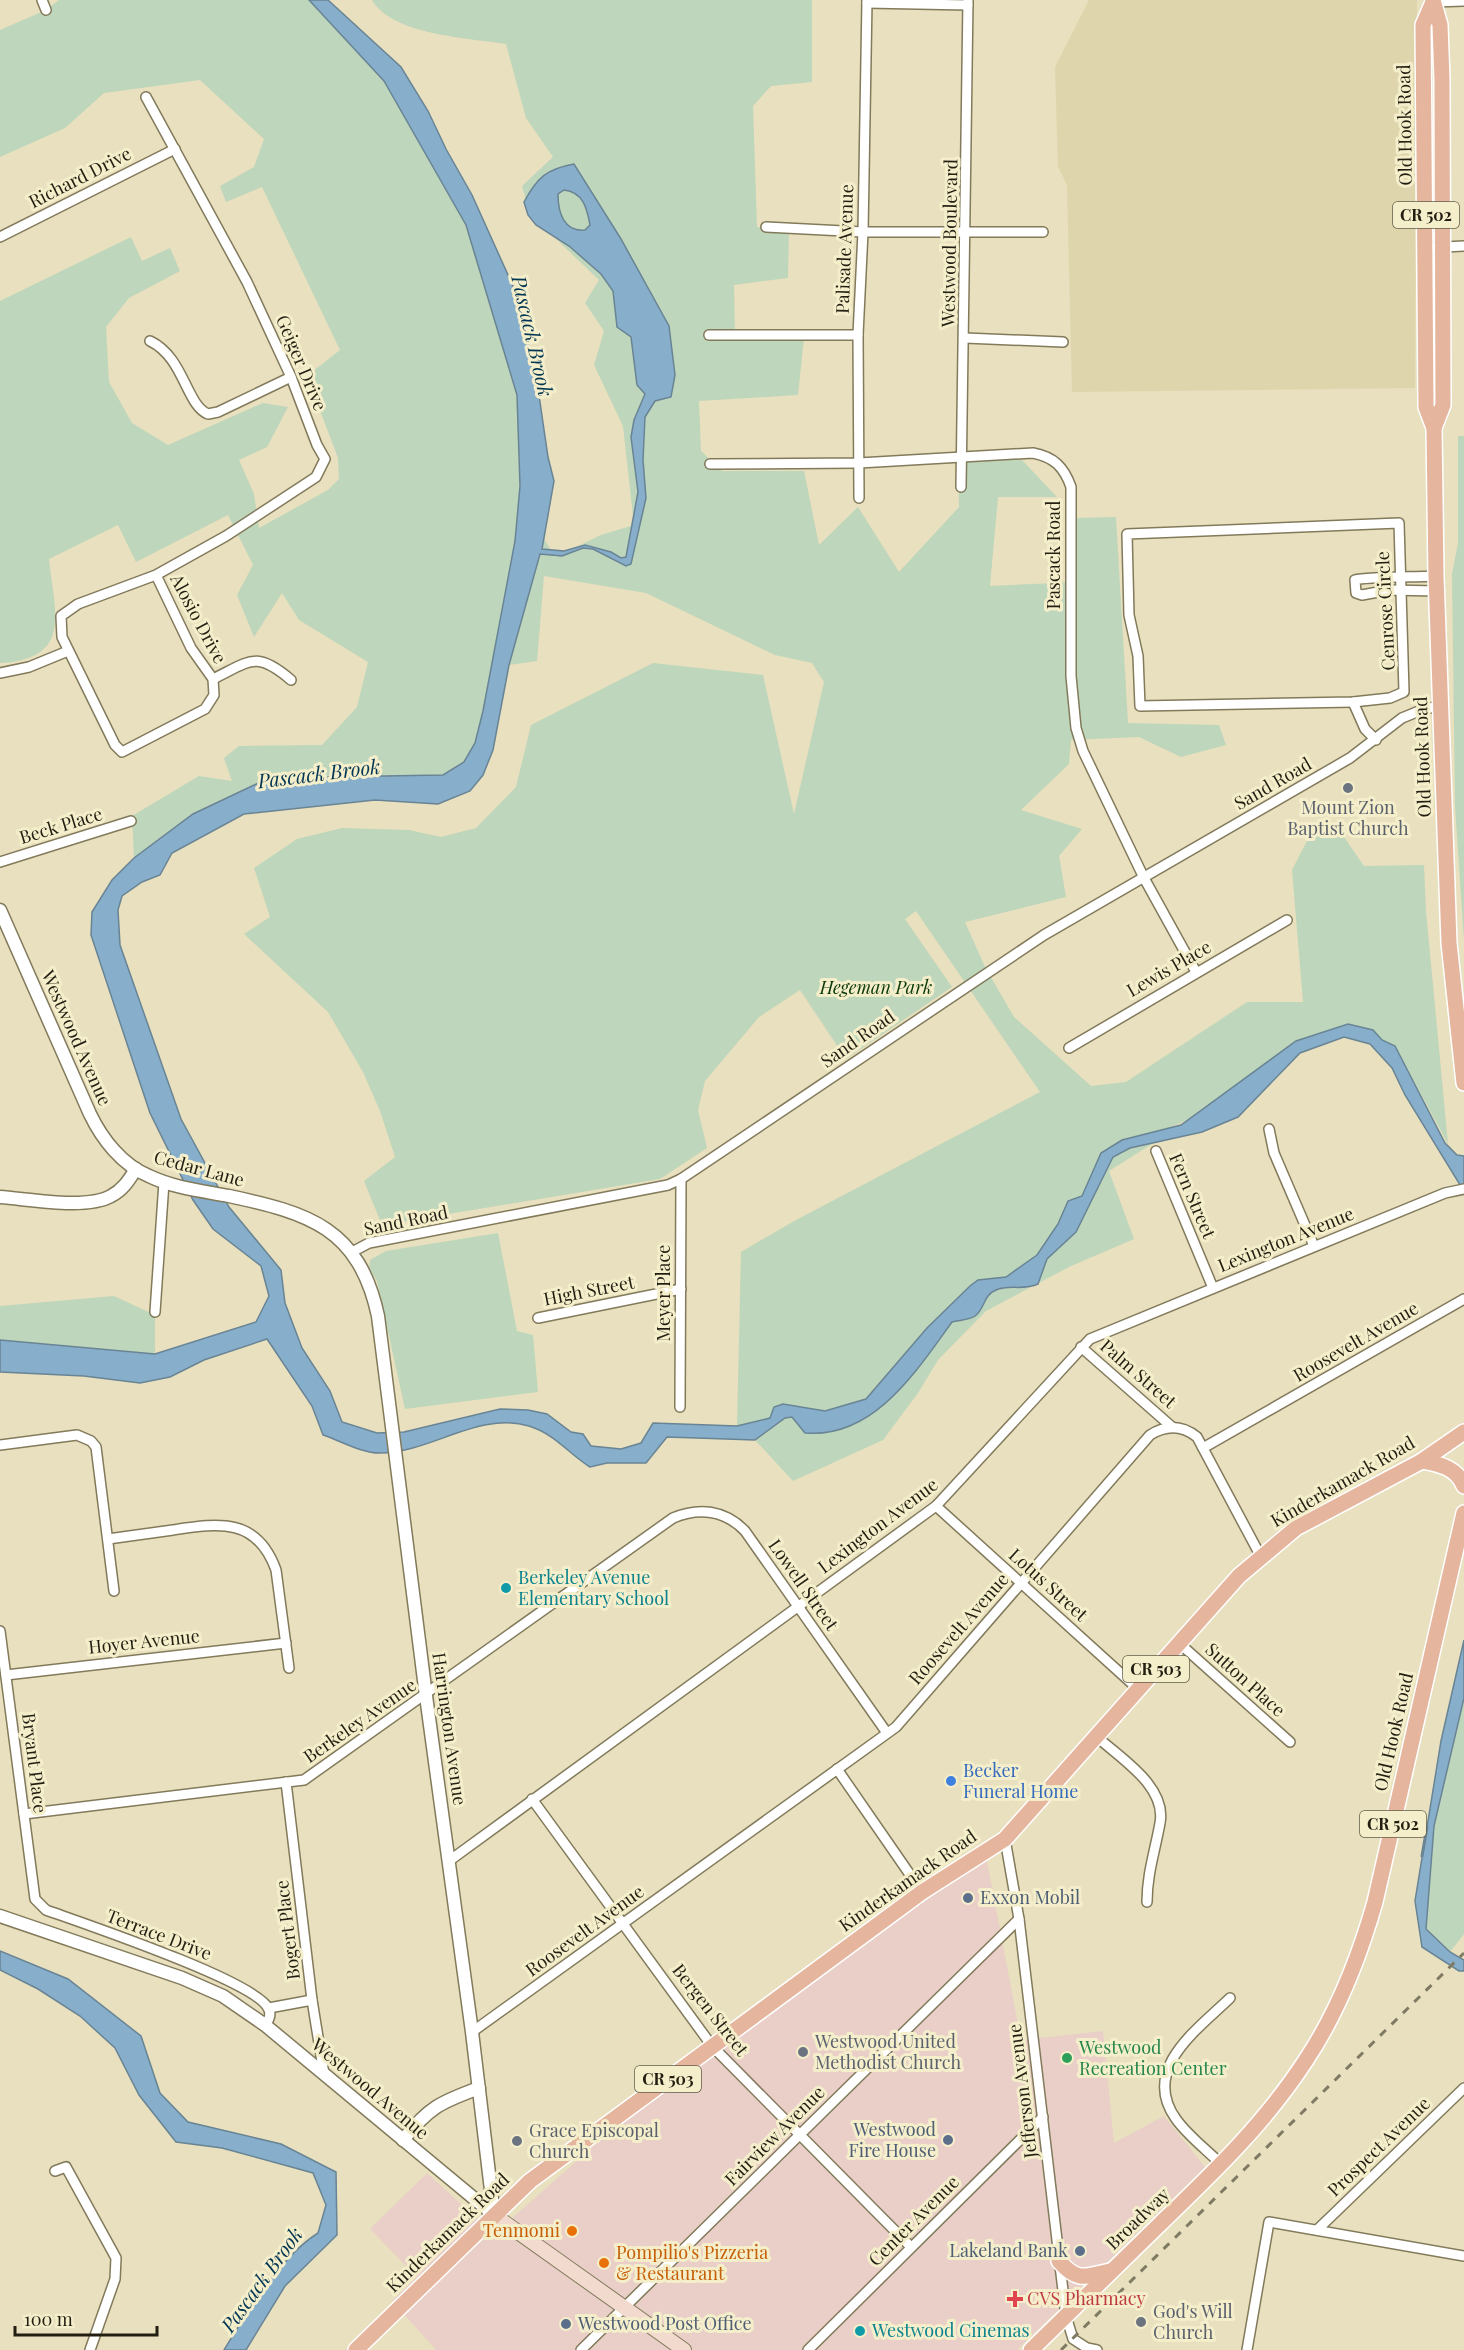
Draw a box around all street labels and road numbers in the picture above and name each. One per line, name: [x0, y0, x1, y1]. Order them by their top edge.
street label: Old Hook Road: [1391, 64, 1417, 186]
street label: Richard Drive: [24, 141, 135, 213]
street label: Westwood Boulevard: [936, 158, 962, 328]
street label: Palisade Avenue: [830, 184, 858, 314]
road number: CR 502: [1393, 202, 1459, 228]
street label: Geiger Drive: [271, 311, 333, 414]
street label: Pascack Road: [1041, 500, 1065, 610]
street label: Cenrose Circle: [1370, 551, 1400, 671]
street label: Alosio Drive: [165, 569, 232, 667]
street label: Old Hook Road: [1408, 696, 1436, 818]
street label: Sand Road: [1230, 751, 1316, 815]
street label: Beck Place: [16, 801, 105, 849]
street label: Lewis Place: [1122, 934, 1215, 1002]
street label: Westwood Avenue: [36, 965, 118, 1109]
street label: Sand Road: [816, 1004, 900, 1072]
street label: Cedar Lane: [152, 1144, 247, 1192]
street label: Fern Street: [1164, 1149, 1222, 1243]
street label: Sand Road: [362, 1199, 451, 1241]
street label: Lexington Avenue: [1214, 1201, 1357, 1277]
street label: Meyer Place: [651, 1245, 675, 1341]
street label: High Street: [541, 1269, 637, 1311]
street label: Roosevelt Avenue: [1289, 1296, 1422, 1387]
street label: Palm Street: [1096, 1334, 1182, 1413]
street label: Kinderkamack Road: [1266, 1430, 1419, 1532]
street label: Lexington Avenue: [813, 1472, 942, 1578]
street label: Lowell Street: [764, 1534, 844, 1635]
street label: Lotus Street: [1004, 1543, 1094, 1626]
street label: Roosevelt Avenue: [903, 1567, 1013, 1689]
street label: Hoyer Avenue: [87, 1623, 201, 1659]
street label: Sutton Place: [1201, 1637, 1291, 1722]
street label: Harrington Avenue: [427, 1651, 473, 1807]
road number: CR 503: [1123, 1656, 1189, 1682]
street label: Old Hook Road: [1368, 1670, 1418, 1793]
street label: Berkeley Avenue: [298, 1672, 420, 1768]
street label: Bryant Place: [17, 1711, 53, 1814]
road number: CR 502: [1360, 1811, 1426, 1837]
street label: Kinderkamack Road: [834, 1823, 981, 1937]
street label: Bogert Place: [269, 1879, 305, 1981]
street label: Roosevelt Avenue: [520, 1879, 648, 1981]
street label: Terrace Drive: [103, 1903, 215, 1965]
street label: Bergen Street: [667, 1959, 755, 2061]
street label: Jefferson Avenue: [1002, 2023, 1042, 2161]
street label: Westwood Avenue: [306, 2032, 434, 2144]
road number: CR 503: [635, 2066, 701, 2092]
street label: Fairview Avenue: [719, 2080, 829, 2190]
street label: Prospect Avenue: [1322, 2091, 1435, 2201]
street label: Kinderkamack Road: [381, 2167, 514, 2297]
street label: Center Avenue: [863, 2170, 964, 2271]
street label: Broadway: [1100, 2182, 1174, 2255]

